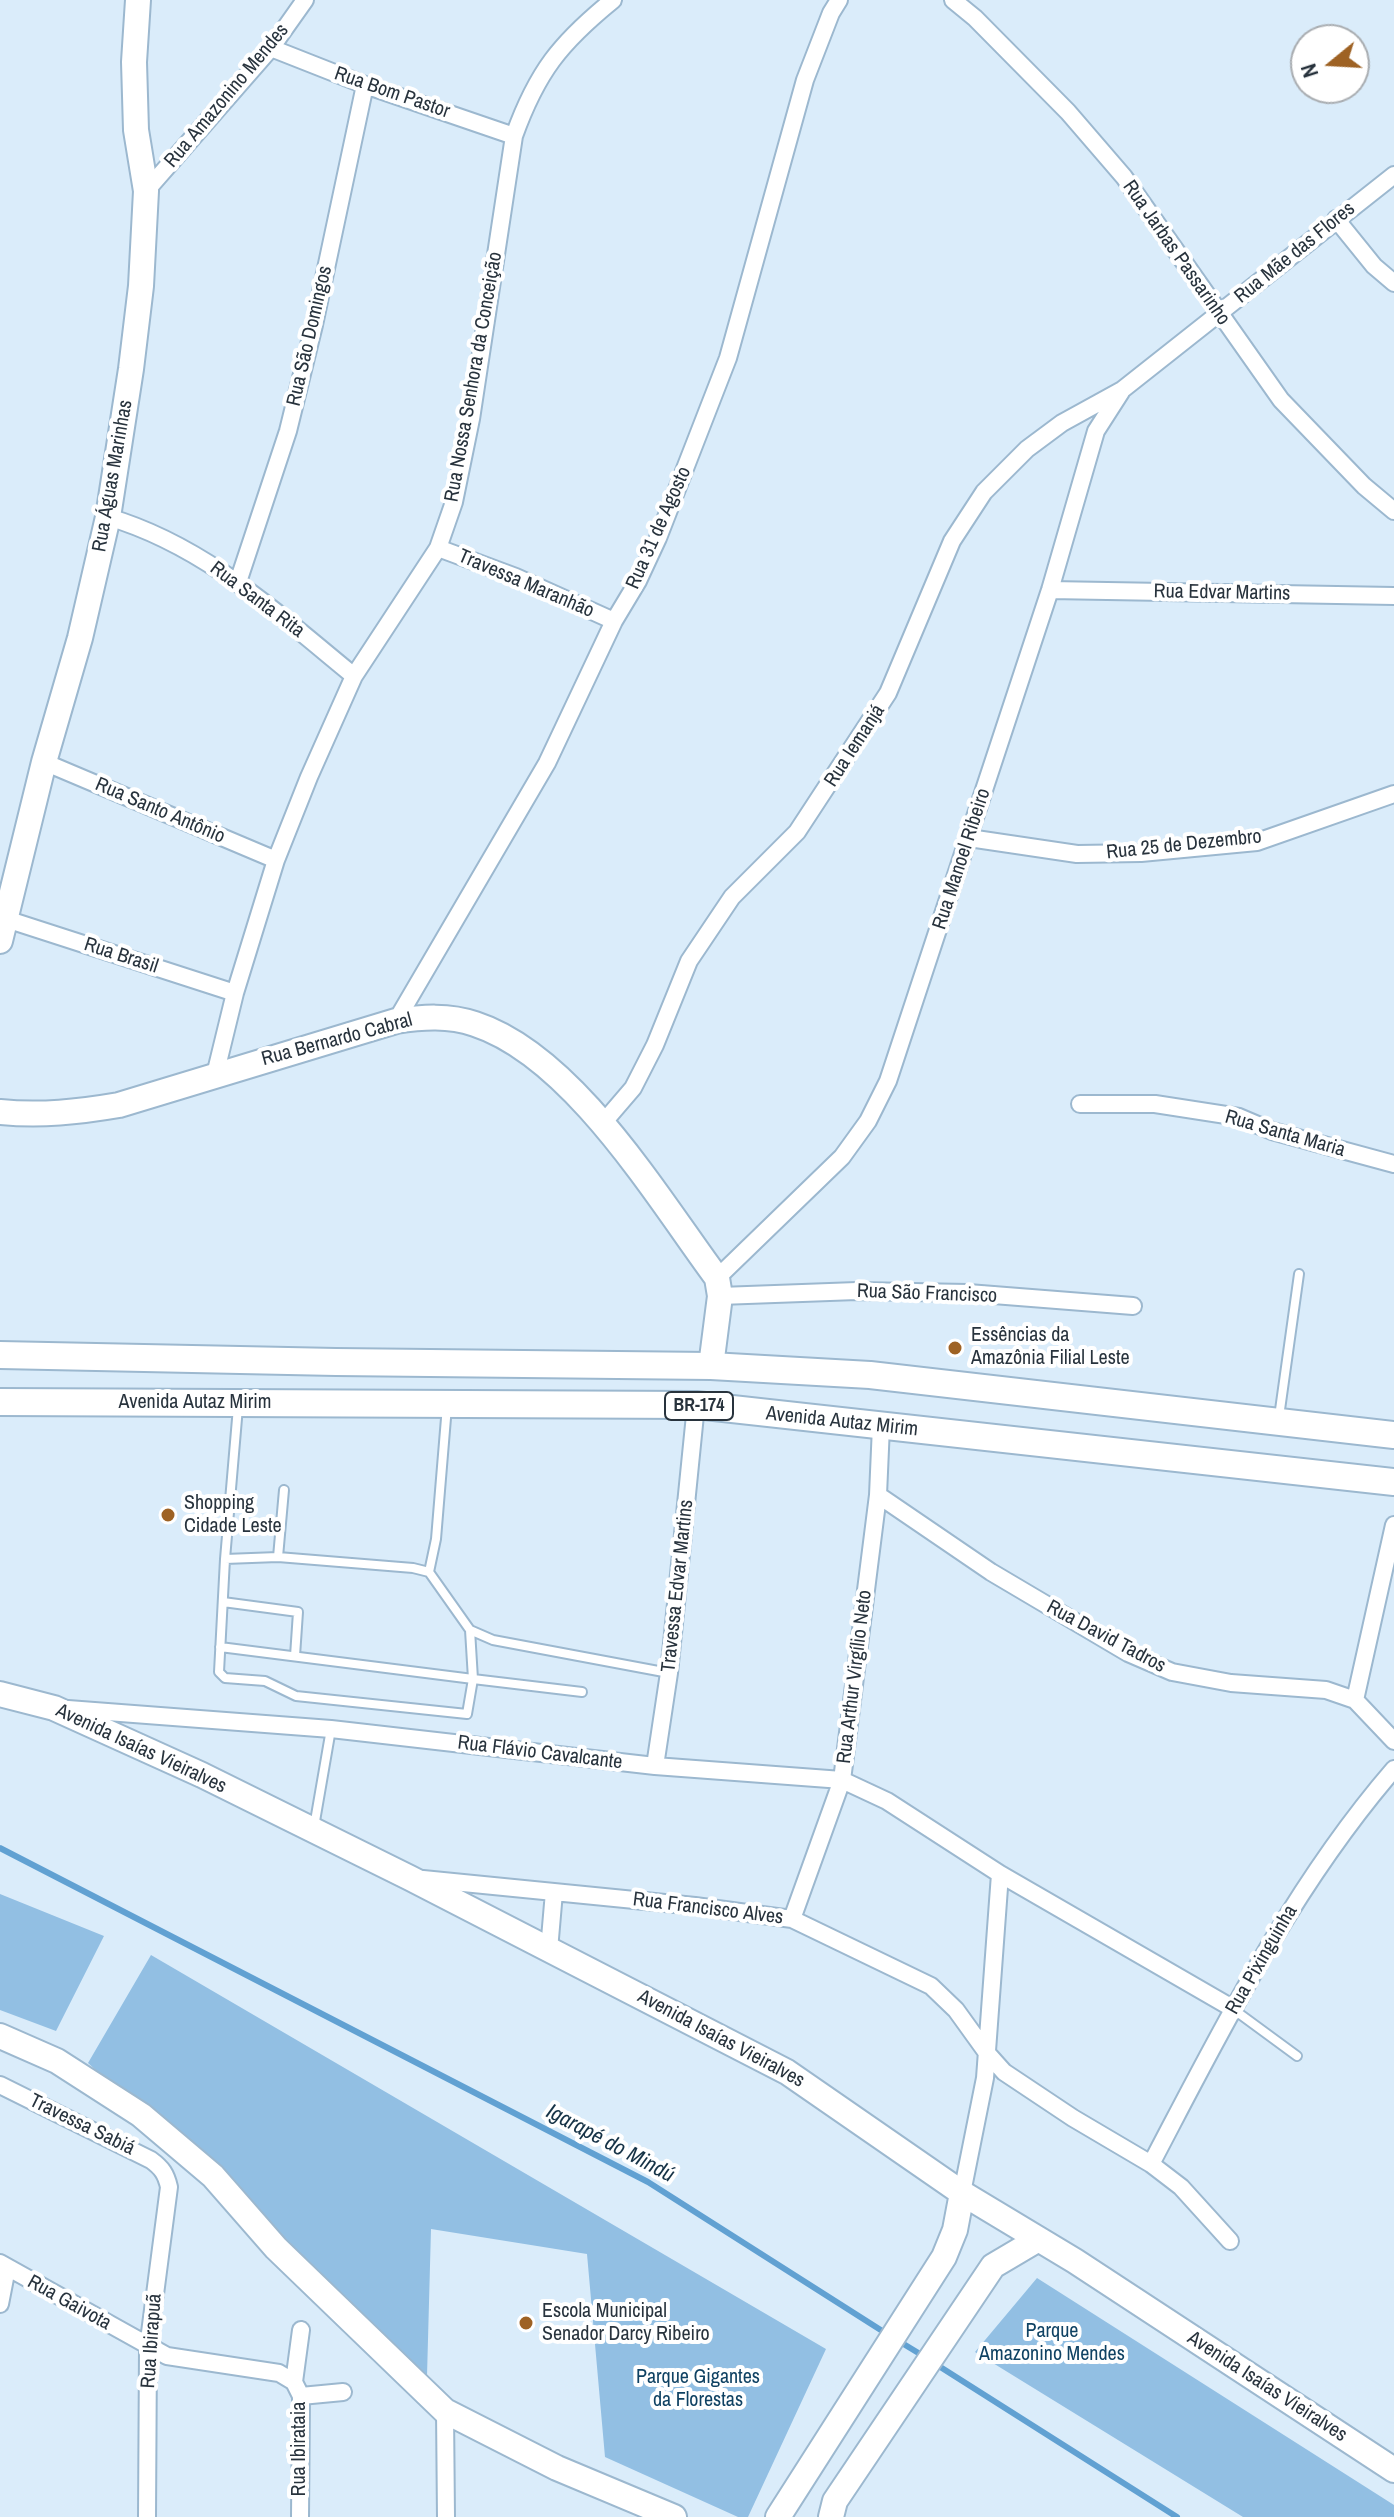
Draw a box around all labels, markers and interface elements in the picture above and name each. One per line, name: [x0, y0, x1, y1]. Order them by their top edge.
street label: Rua Amazonino Mendes: [160, 19, 294, 173]
north arrow: [1290, 24, 1370, 104]
text: N: [1293, 60, 1325, 82]
street label: Rua Bom Pastor: [331, 62, 453, 124]
street label: Rua Jarbas Passarinho: [1117, 176, 1235, 330]
street label: Rua Mãe das Flores: [1230, 197, 1360, 309]
street label: Rua Nossa Senhora da Conceição: [440, 250, 508, 504]
street label: Rua São Domingos: [282, 264, 338, 408]
street label: Rua Águas Marinhas: [88, 398, 138, 554]
street label: Rua 31 de Agosto: [621, 463, 697, 593]
street label: Travessa Maranhão: [454, 545, 598, 623]
street label: Rua Santa Rita: [205, 557, 309, 643]
street label: Rua Edvar Martins: [1153, 580, 1291, 606]
street label: Rua Iemanjá: [820, 700, 890, 792]
street label: Rua Santo Antônio: [92, 773, 228, 849]
street label: Rua Manoel Ribeiro: [928, 786, 996, 932]
street label: Rua 25 de Dezembro: [1105, 825, 1263, 865]
street label: Rua Brasil: [81, 933, 161, 979]
street label: Rua Bernardo Cabral: [259, 1008, 415, 1072]
street label: Rua Santa Maria: [1222, 1105, 1348, 1163]
street label: Rua São Francisco: [856, 1280, 998, 1308]
place label: Essências da Amazônia Filial Leste: [971, 1324, 1130, 1371]
marker: Essências da Amazônia Filial Leste: [946, 1339, 964, 1357]
street label: Avenida Autaz Mirim: [119, 1391, 271, 1415]
road number: BR-174: [665, 1392, 733, 1420]
street label: Avenida Autaz Mirim: [765, 1402, 919, 1442]
place label: Shopping Cidade Leste: [184, 1492, 282, 1539]
street label: Travessa Edvar Martins: [657, 1498, 699, 1674]
marker: Shopping Cidade Leste: [159, 1506, 177, 1524]
street label: Rua Arthur Virgílio Neto: [832, 1589, 878, 1765]
street label: Rua David Tadros: [1042, 1596, 1170, 1678]
street label: Avenida Isaías Vieiralves: [52, 1699, 230, 1799]
street label: Rua Flávio Cavalcante: [456, 1731, 624, 1775]
street label: Rua Francisco Alves: [631, 1888, 785, 1930]
street label: Rua Pixinguinha: [1221, 1901, 1303, 2019]
street label: Avenida Isaías Vieiralves: [634, 1985, 808, 2093]
street label: Travessa Sabiá: [25, 2089, 139, 2161]
water label: Igarapé do Mindú: [541, 2099, 679, 2189]
street label: Rua Gaivota: [23, 2270, 115, 2336]
street label: Rua Ibirapuã: [137, 2293, 167, 2389]
place label: Escola Municipal Senador Darcy Ribeiro: [542, 2300, 710, 2347]
marker: Escola Municipal Senador Darcy Ribeiro: [517, 2314, 535, 2332]
park label: Parque Amazonino Mendes: [979, 2320, 1125, 2367]
street label: Avenida Isaías Vieiralves: [1183, 2326, 1351, 2448]
park label: Parque Gigantes da Florestas: [636, 2366, 760, 2413]
street label: Rua Ibirataia: [288, 2402, 312, 2496]

